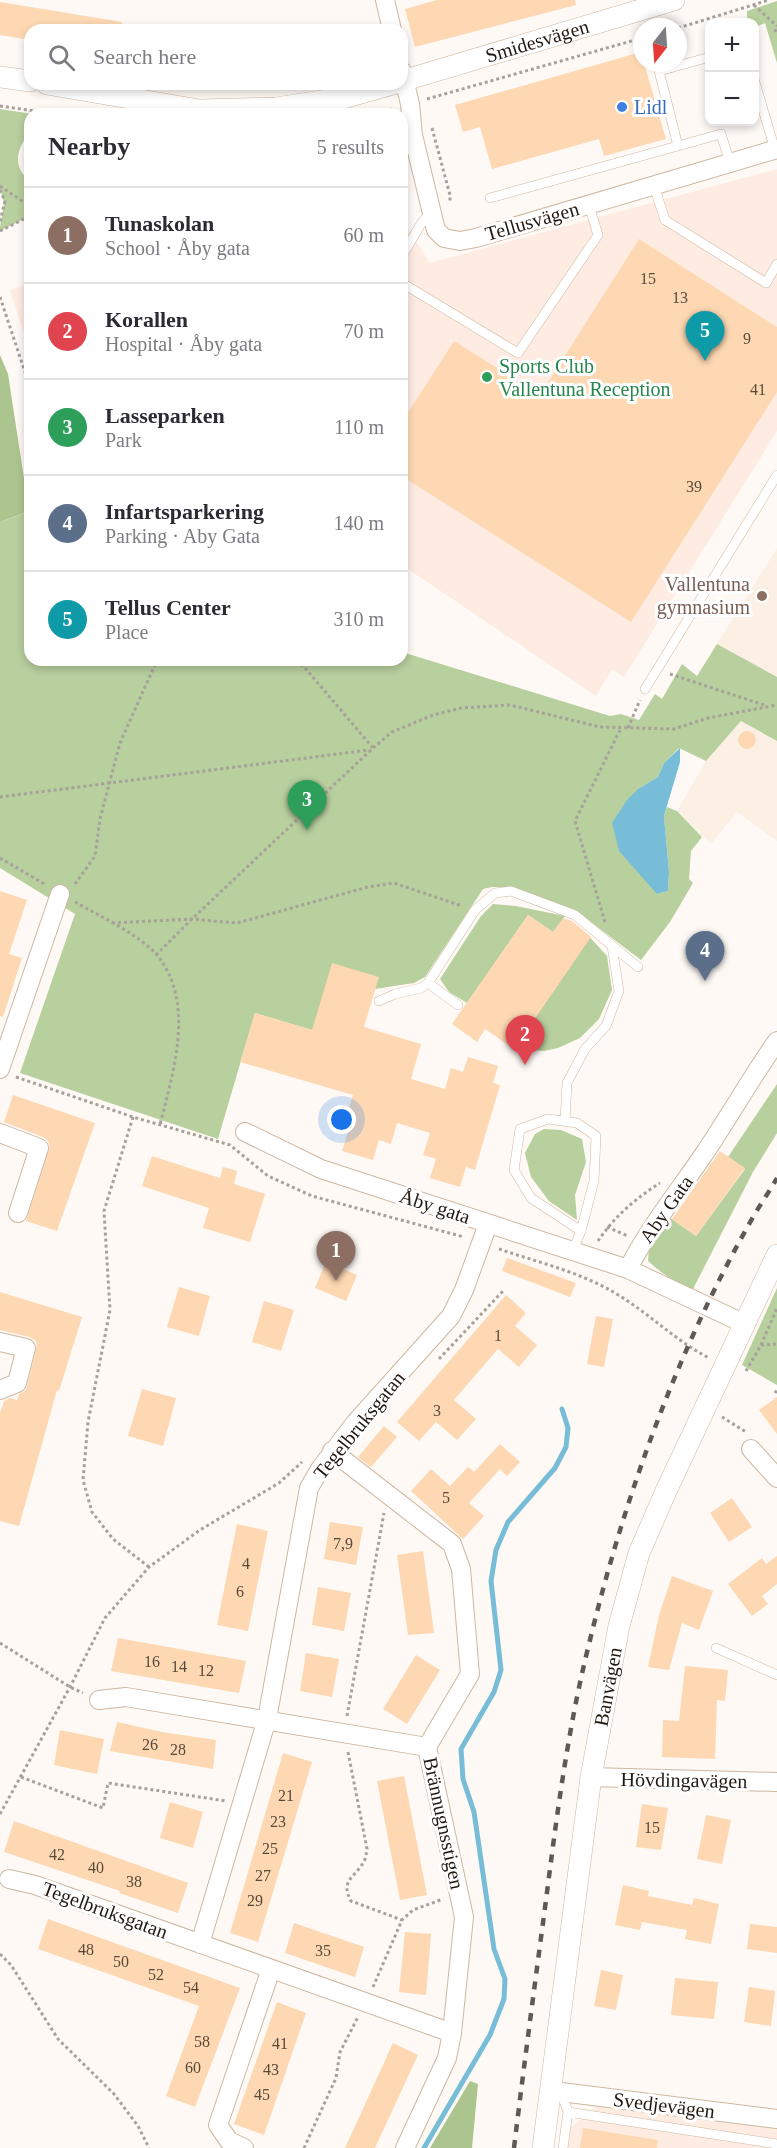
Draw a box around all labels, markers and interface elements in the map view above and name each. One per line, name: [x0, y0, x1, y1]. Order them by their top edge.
street label: Smidesvägen: [483, 15, 591, 67]
north arrow: [633, 18, 687, 72]
map controls: [705, 18, 759, 126]
button: +: [705, 18, 759, 72]
search box: [24, 24, 408, 90]
icon: search: [45, 41, 78, 74]
text: Search here: [93, 44, 196, 69]
button: −: [705, 72, 759, 126]
place label: Lidl: [634, 96, 668, 118]
marker: Lidl: [615, 100, 629, 114]
text: Nearby: [48, 132, 130, 161]
text: 5 results: [317, 136, 384, 158]
street label: Tellusvägen: [483, 197, 582, 246]
text: Tunaskolan: [105, 211, 214, 236]
text: 1: [63, 224, 73, 246]
text: 60 m: [343, 224, 384, 246]
text: School · Åby gata: [105, 237, 250, 259]
house number: 15: [640, 270, 656, 287]
house number: 13: [672, 289, 688, 306]
text: Korallen: [105, 307, 188, 332]
pin: 5: [686, 312, 724, 361]
text: 2: [63, 320, 73, 342]
text: 70 m: [343, 320, 384, 342]
house number: 9: [743, 330, 751, 347]
text: Hospital · Åby gata: [105, 333, 262, 355]
place label: Sports Club Vallentuna Reception: [499, 355, 671, 401]
marker: Sports Club Vallentuna Reception: [480, 370, 494, 384]
house number: 41: [750, 381, 766, 398]
text: Lasseparken: [105, 403, 225, 428]
text: 3: [63, 416, 73, 438]
text: 110 m: [334, 416, 384, 438]
text: Park: [105, 429, 142, 451]
house number: 39: [686, 478, 702, 495]
text: Infartsparkering: [105, 499, 264, 524]
text: 4: [63, 512, 73, 534]
text: 140 m: [333, 512, 384, 534]
text: Parking · Aby Gata: [105, 525, 260, 547]
place label: Vallentuna gymnasium: [657, 573, 750, 619]
marker: Vallentuna gymnasium: [755, 589, 769, 603]
text: Tellus Center: [105, 595, 231, 620]
text: 5: [63, 608, 73, 630]
text: 310 m: [333, 608, 384, 630]
text: Place: [105, 621, 148, 643]
pin: 3: [288, 780, 326, 830]
pin: 4: [686, 932, 724, 981]
pin: 2: [506, 1016, 544, 1065]
your location: [327, 1105, 356, 1134]
street label: Aby Gata: [635, 1171, 698, 1248]
street label: Åby gata: [397, 1184, 473, 1229]
pin: 1: [316, 1232, 356, 1281]
house number: 1: [494, 1327, 502, 1344]
street label: Tegelbruksgatan: [309, 1367, 410, 1484]
house number: 3: [433, 1402, 441, 1419]
house number: 5: [442, 1489, 450, 1506]
house number: 7,9: [333, 1535, 353, 1552]
house number: 4: [242, 1555, 250, 1572]
house number: 6: [236, 1583, 244, 1600]
street label: Banvägen: [590, 1645, 626, 1728]
house number: 16: [144, 1653, 160, 1670]
house number: 14: [171, 1658, 187, 1675]
house number: 12: [198, 1662, 214, 1679]
house number: 26: [142, 1736, 158, 1753]
house number: 28: [170, 1741, 186, 1758]
street label: Brännugnsstigen: [418, 1755, 469, 1891]
street label: Hövdingavägen: [620, 1768, 748, 1793]
house number: 21: [278, 1787, 294, 1804]
house number: 23: [270, 1813, 286, 1830]
house number: 15: [644, 1819, 660, 1836]
house number: 25: [262, 1840, 278, 1857]
house number: 42: [49, 1846, 65, 1863]
house number: 40: [88, 1859, 104, 1876]
house number: 27: [255, 1867, 271, 1884]
house number: 38: [126, 1873, 142, 1890]
street label: Tegelbruksgatan: [39, 1877, 171, 1944]
house number: 29: [247, 1892, 263, 1909]
house number: 48: [78, 1941, 94, 1958]
house number: 35: [315, 1942, 331, 1959]
house number: 50: [113, 1953, 129, 1970]
house number: 52: [148, 1966, 164, 1983]
house number: 54: [183, 1979, 199, 1996]
house number: 58: [194, 2033, 210, 2050]
house number: 41: [272, 2035, 288, 2052]
house number: 60: [185, 2059, 201, 2076]
house number: 43: [263, 2061, 279, 2078]
house number: 45: [254, 2086, 270, 2103]
street label: Svedjevägen: [612, 2088, 716, 2123]

